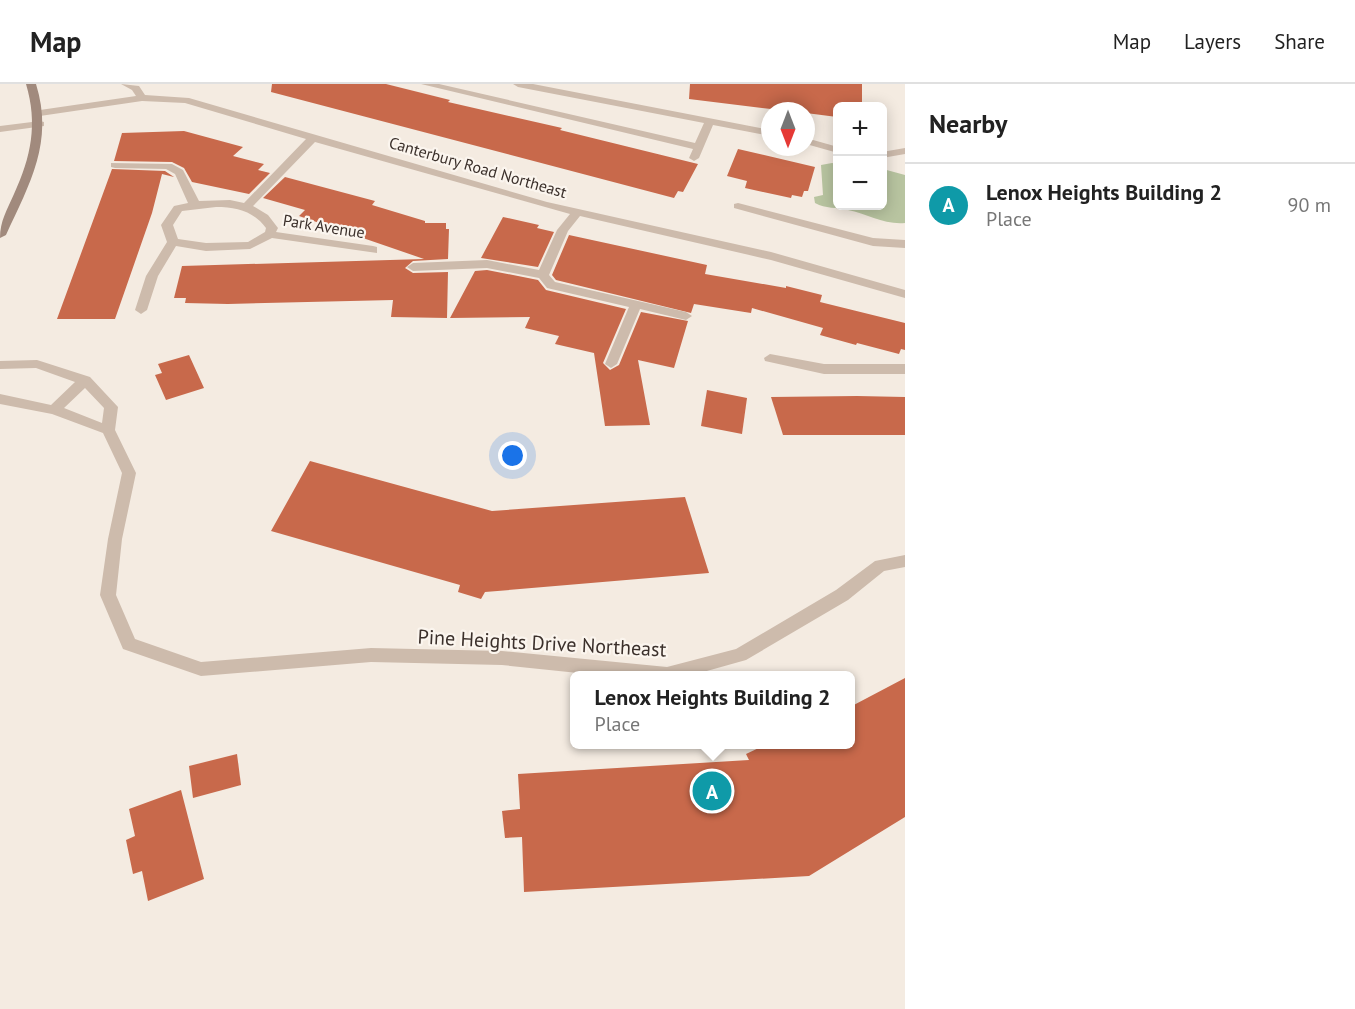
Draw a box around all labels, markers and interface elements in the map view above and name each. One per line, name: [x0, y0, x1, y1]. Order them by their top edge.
text: Map: [30, 23, 81, 60]
text: Map: [1113, 28, 1151, 55]
text: Layers: [1184, 28, 1241, 55]
text: Share: [1274, 28, 1325, 55]
north arrow: [761, 102, 815, 156]
map controls: [833, 102, 887, 210]
button: +: [833, 102, 887, 156]
text: Nearby: [929, 107, 1007, 140]
street label: Canterbury Road Northeast: [387, 132, 570, 202]
button: −: [833, 156, 887, 210]
text: Lenox Heights Building 2: [986, 178, 1222, 206]
text: A: [942, 192, 955, 218]
text: 90 m: [1288, 192, 1331, 218]
text: Place: [986, 206, 1032, 232]
street label: Park Avenue: [282, 210, 366, 242]
your location: [498, 441, 527, 470]
street label: Pine Heights Drive Northeast: [417, 624, 667, 663]
popup: [570, 671, 855, 749]
text: Lenox Heights Building 2: [595, 683, 831, 711]
text: Place: [595, 711, 640, 737]
pin: A: [692, 768, 732, 814]

